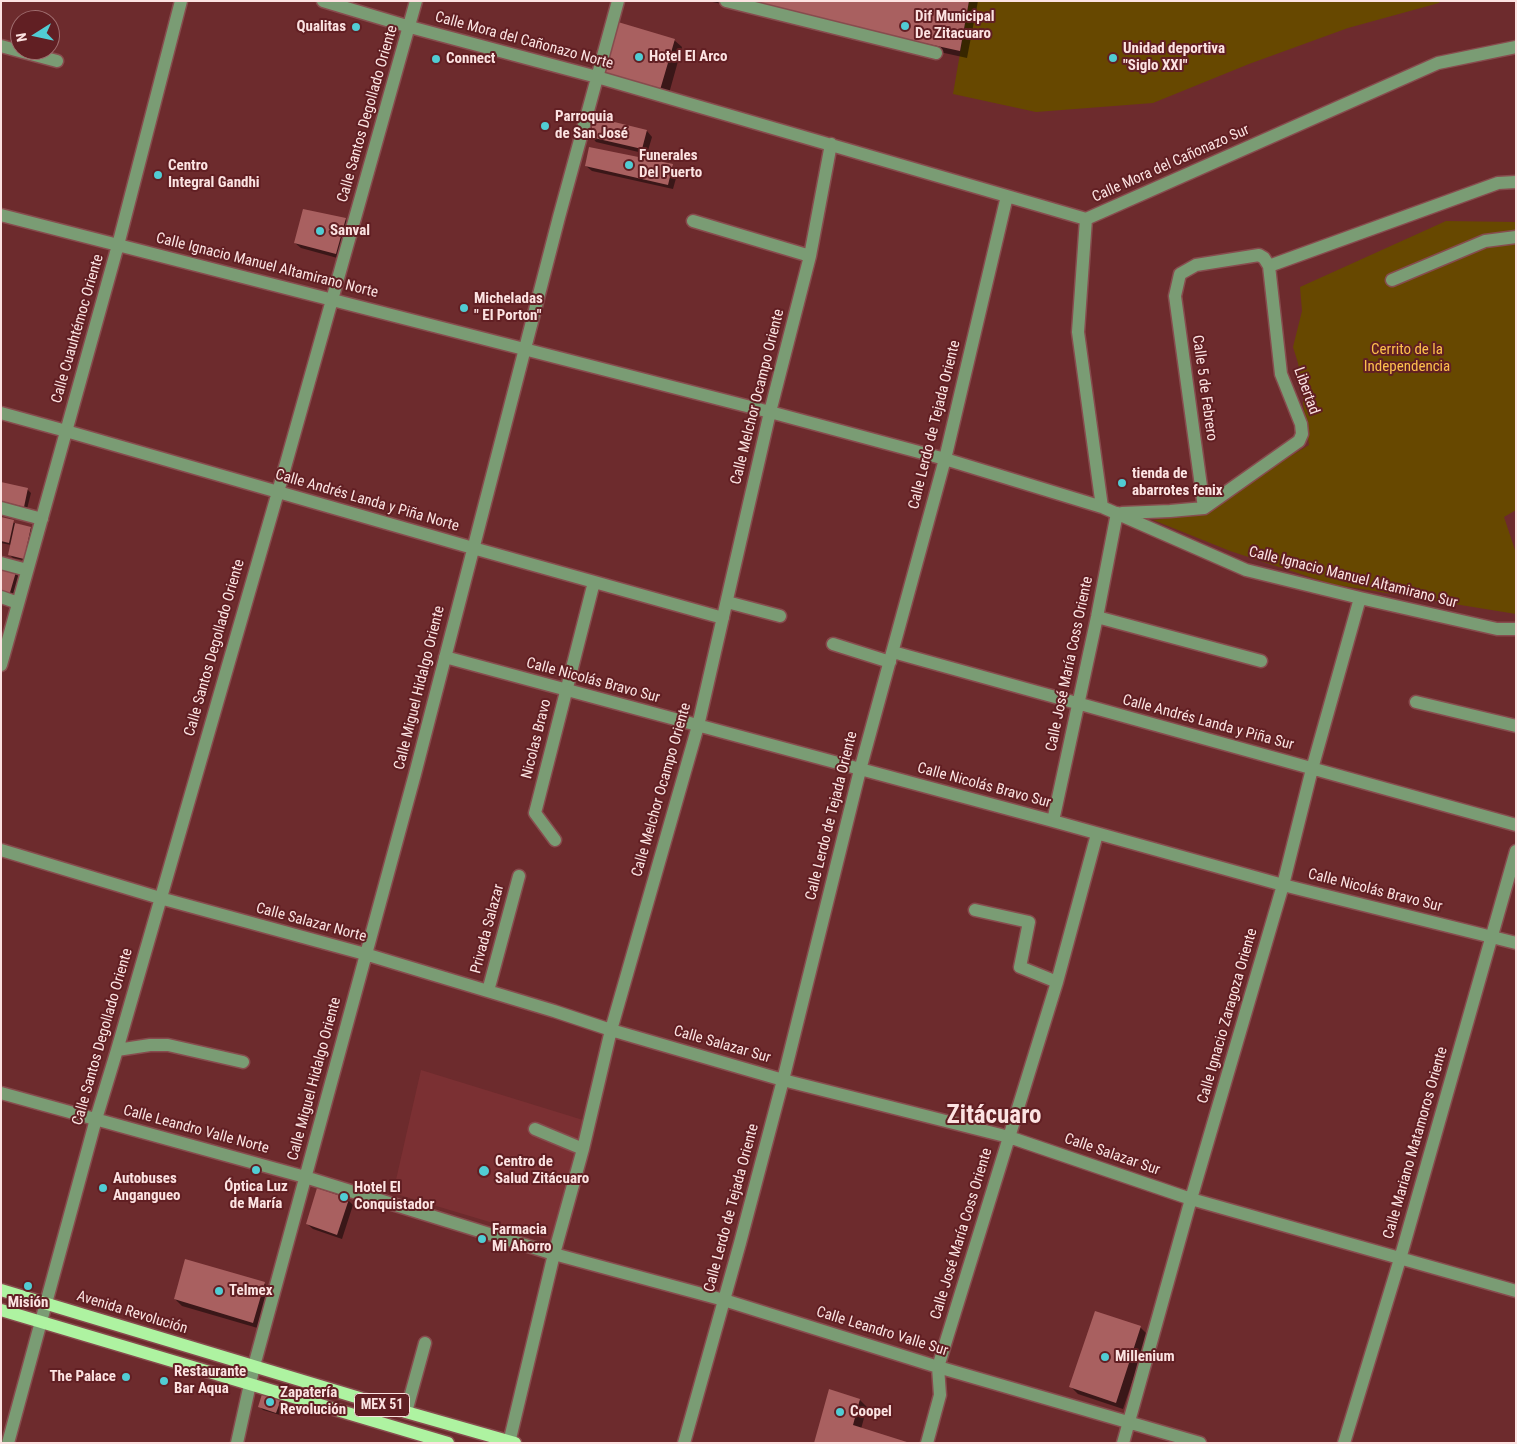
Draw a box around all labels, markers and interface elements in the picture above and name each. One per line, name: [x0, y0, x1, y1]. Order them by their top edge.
place label: Dif Municipal De Zitacuaro: [915, 8, 994, 43]
street label: Calle Mora del Cañonazo Norte: [433, 9, 615, 73]
north arrow: [10, 10, 60, 60]
place label: Qualitas: [296, 18, 346, 36]
marker: Dif Municipal De Zitacuaro: [899, 20, 911, 32]
marker: Qualitas: [350, 21, 362, 33]
street label: Calle Santos Degollado Oriente: [334, 23, 402, 205]
text: N: [13, 32, 30, 43]
place label: Unidad deportiva "Siglo XXI": [1123, 40, 1225, 75]
place label: Hotel El Arco: [649, 48, 727, 66]
place label: Connect: [446, 50, 495, 68]
marker: Hotel El Arco: [633, 51, 645, 63]
marker: Unidad deportiva "Siglo XXI": [1107, 52, 1119, 64]
marker: Connect: [430, 53, 442, 65]
place label: Parroquia de San José: [555, 108, 628, 143]
marker: Parroquia de San José: [539, 120, 551, 132]
street label: Calle Mora del Cañonazo Sur: [1090, 121, 1252, 207]
place label: Funerales Del Puerto: [639, 147, 702, 182]
place label: Centro Integral Gandhi: [168, 157, 260, 192]
marker: Funerales Del Puerto: [623, 159, 635, 171]
marker: Centro Integral Gandhi: [152, 169, 164, 181]
place label: Sanval: [330, 222, 370, 240]
marker: Sanval: [314, 225, 326, 237]
street label: Calle Ignacio Manuel Altamirano Norte: [154, 230, 380, 302]
street label: Calle Cuauhtémoc Oriente: [48, 253, 108, 405]
place label: Micheladas " El Porton": [474, 290, 543, 325]
marker: Micheladas " El Porton": [458, 302, 470, 314]
street label: Calle Melchor Ocampo Oriente: [727, 307, 789, 487]
street label: Calle 5 de Febrero: [1188, 334, 1220, 442]
street label: Calle Lerdo de Tejada Oriente: [905, 339, 965, 511]
park label: Cerrito de la Independencia: [1364, 341, 1450, 376]
street label: Libertad: [1289, 365, 1323, 417]
place label: tienda de abarrotes fenix: [1132, 465, 1223, 500]
street label: Calle Andrés Landa y Piña Norte: [273, 466, 461, 536]
marker: tienda de abarrotes fenix: [1116, 477, 1128, 489]
street label: Calle Ignacio Manuel Altamirano Sur: [1247, 543, 1459, 613]
street label: Calle Santos Degollado Oriente: [181, 557, 249, 739]
street label: Calle José María Coss Oriente: [1043, 575, 1097, 753]
street label: Calle Miguel Hidalgo Oriente: [391, 604, 449, 772]
street label: Calle Nicolás Bravo Sur: [524, 655, 662, 707]
street label: Calle Andrés Landa y Piña Sur: [1120, 691, 1296, 755]
street label: Nicolas Bravo: [518, 697, 556, 781]
street label: Calle Melchor Ocampo Oriente: [629, 701, 695, 879]
street label: Calle Lerdo de Tejada Oriente: [802, 730, 862, 902]
street label: Calle Nicolás Bravo Sur: [915, 760, 1053, 812]
street label: Calle Nicolás Bravo Sur: [1306, 866, 1444, 916]
street label: Privada Salazar: [467, 882, 509, 976]
street label: Calle Salazar Norte: [254, 900, 368, 946]
street label: Calle Ignacio Zaragoza Oriente: [1194, 926, 1262, 1106]
street label: Calle Santos Degollado Oriente: [69, 946, 137, 1128]
street label: Calle Miguel Hidalgo Oriente: [285, 995, 345, 1163]
street label: Calle Salazar Sur: [671, 1023, 773, 1067]
street label: Calle Mariano Matamoros Oriente: [1380, 1045, 1452, 1241]
street label: Calle Leandro Valle Norte: [121, 1102, 271, 1158]
district label: Zitácuaro: [947, 1102, 1041, 1132]
street label: Calle Lerdo de Tejada Oriente: [701, 1122, 763, 1294]
street label: Calle Salazar Sur: [1062, 1130, 1162, 1180]
street label: Calle José María Coss Oriente: [927, 1146, 997, 1322]
place label: Centro de Salud Zitácuaro: [495, 1153, 589, 1188]
marker: Óptica Luz de María: [250, 1164, 262, 1176]
marker: Centro de Salud Zitácuaro: [477, 1164, 491, 1178]
place label: Autobuses Angangueo: [113, 1170, 181, 1205]
place label: Óptica Luz de María: [224, 1178, 288, 1213]
place label: Hotel El Conquistador: [354, 1179, 434, 1214]
marker: Autobuses Angangueo: [97, 1182, 109, 1194]
marker: Hotel El Conquistador: [338, 1191, 350, 1203]
place label: Farmacia Mi Ahorro: [492, 1221, 552, 1256]
marker: Farmacia Mi Ahorro: [476, 1233, 488, 1245]
marker: Misión: [22, 1280, 34, 1292]
place label: Telmex: [229, 1282, 273, 1300]
marker: Telmex: [213, 1285, 225, 1297]
street label: Avenida Revolución: [74, 1288, 190, 1338]
place label: Misión: [8, 1294, 48, 1312]
street label: Calle Leandro Valle Sur: [814, 1303, 950, 1361]
place label: Millenium: [1115, 1348, 1175, 1366]
marker: Millenium: [1099, 1351, 1111, 1363]
place label: Restaurante Bar Aqua: [174, 1363, 246, 1398]
place label: The Palace: [49, 1368, 116, 1386]
marker: The Palace: [120, 1371, 132, 1383]
marker: Restaurante Bar Aqua: [158, 1375, 170, 1387]
place label: Zapatería Revolución: [280, 1384, 346, 1419]
road number: MEX 51: [354, 1394, 410, 1416]
marker: Zapatería Revolución: [264, 1396, 276, 1408]
place label: Coopel: [850, 1403, 892, 1421]
marker: Coopel: [834, 1406, 846, 1418]

